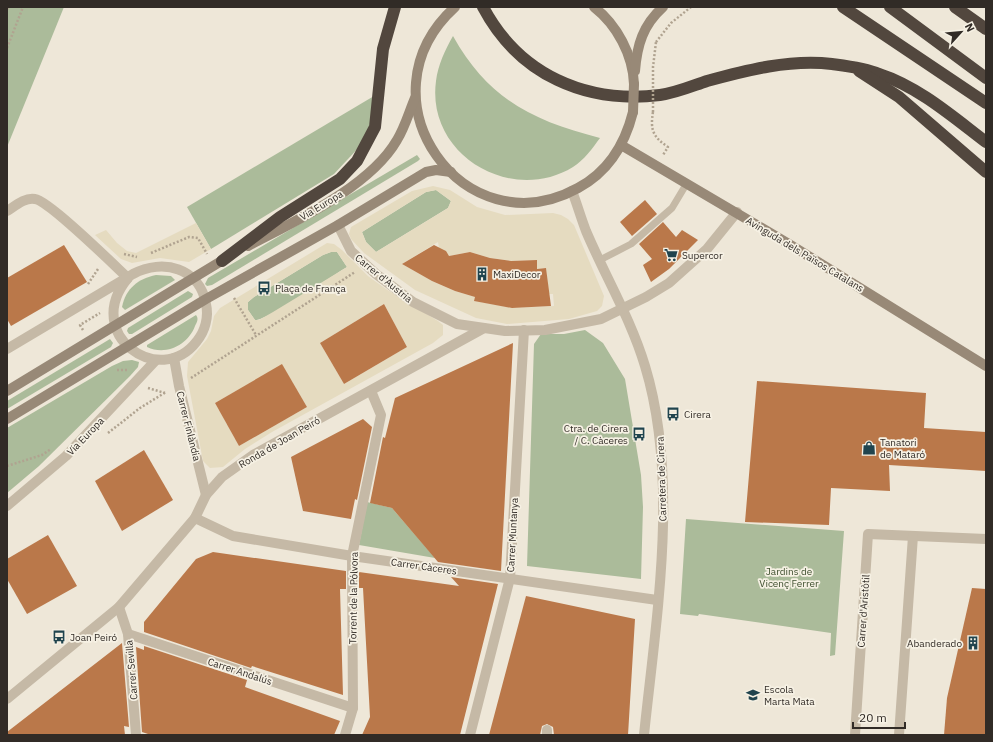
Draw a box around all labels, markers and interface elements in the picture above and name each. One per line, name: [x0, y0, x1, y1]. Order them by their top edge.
north arrow: [941, 12, 981, 52]
text: N: [962, 21, 978, 34]
street label: Via Europa: [297, 187, 346, 223]
street label: Avinguda dels Països Catalans: [743, 214, 866, 295]
supermarket icon: Supercor: [663, 247, 679, 263]
place label: Supercor: [682, 249, 723, 262]
street label: Carrer d'Àustria: [352, 251, 415, 306]
building icon: MaxiDecor: [474, 266, 490, 282]
place label: MaxiDecor: [493, 268, 541, 281]
bus stop icon: Plaça de França: [256, 280, 272, 296]
place label: Plaça de França: [275, 282, 347, 295]
street label: Carrer Finlàndia: [174, 390, 204, 463]
bus stop icon: Cirera: [665, 406, 681, 422]
place label: Cirera: [684, 408, 711, 421]
street label: Via Europa: [64, 414, 107, 458]
street label: Ronda de Joan Peiró: [236, 414, 323, 471]
place label: Ctra. de Cirera / C. Càceres: [564, 422, 629, 447]
bus stop icon: Ctra. de Cirera / C. Càceres: [631, 426, 647, 442]
street label: Carretera de Cirera: [653, 436, 669, 522]
place label: Tanatori de Mataró: [880, 436, 926, 461]
shop icon: Tanatori de Mataró: [861, 440, 877, 456]
street label: Carrer Muntanya: [504, 497, 521, 573]
street label: Torrent de la Pólvora: [346, 551, 361, 644]
street label: Carrer Càceres: [390, 555, 458, 578]
park label: Jardins de Vicenç Ferrer: [759, 565, 819, 590]
street label: Carrer d'Aristòtil: [854, 574, 873, 648]
bus stop icon: Joan Peiró: [51, 629, 67, 645]
place label: Joan Peiró: [70, 631, 118, 644]
building icon: Abanderado: [965, 635, 981, 651]
place label: Abanderado: [907, 637, 962, 650]
street label: Carrer Sevilla: [122, 639, 141, 700]
street label: Carrer Andalús: [206, 655, 274, 688]
place label: Escola Marta Mata: [764, 683, 815, 708]
school or university icon: Escola Marta Mata: [745, 687, 761, 703]
scale bar: [853, 704, 905, 730]
text: 20 m: [859, 710, 887, 725]

